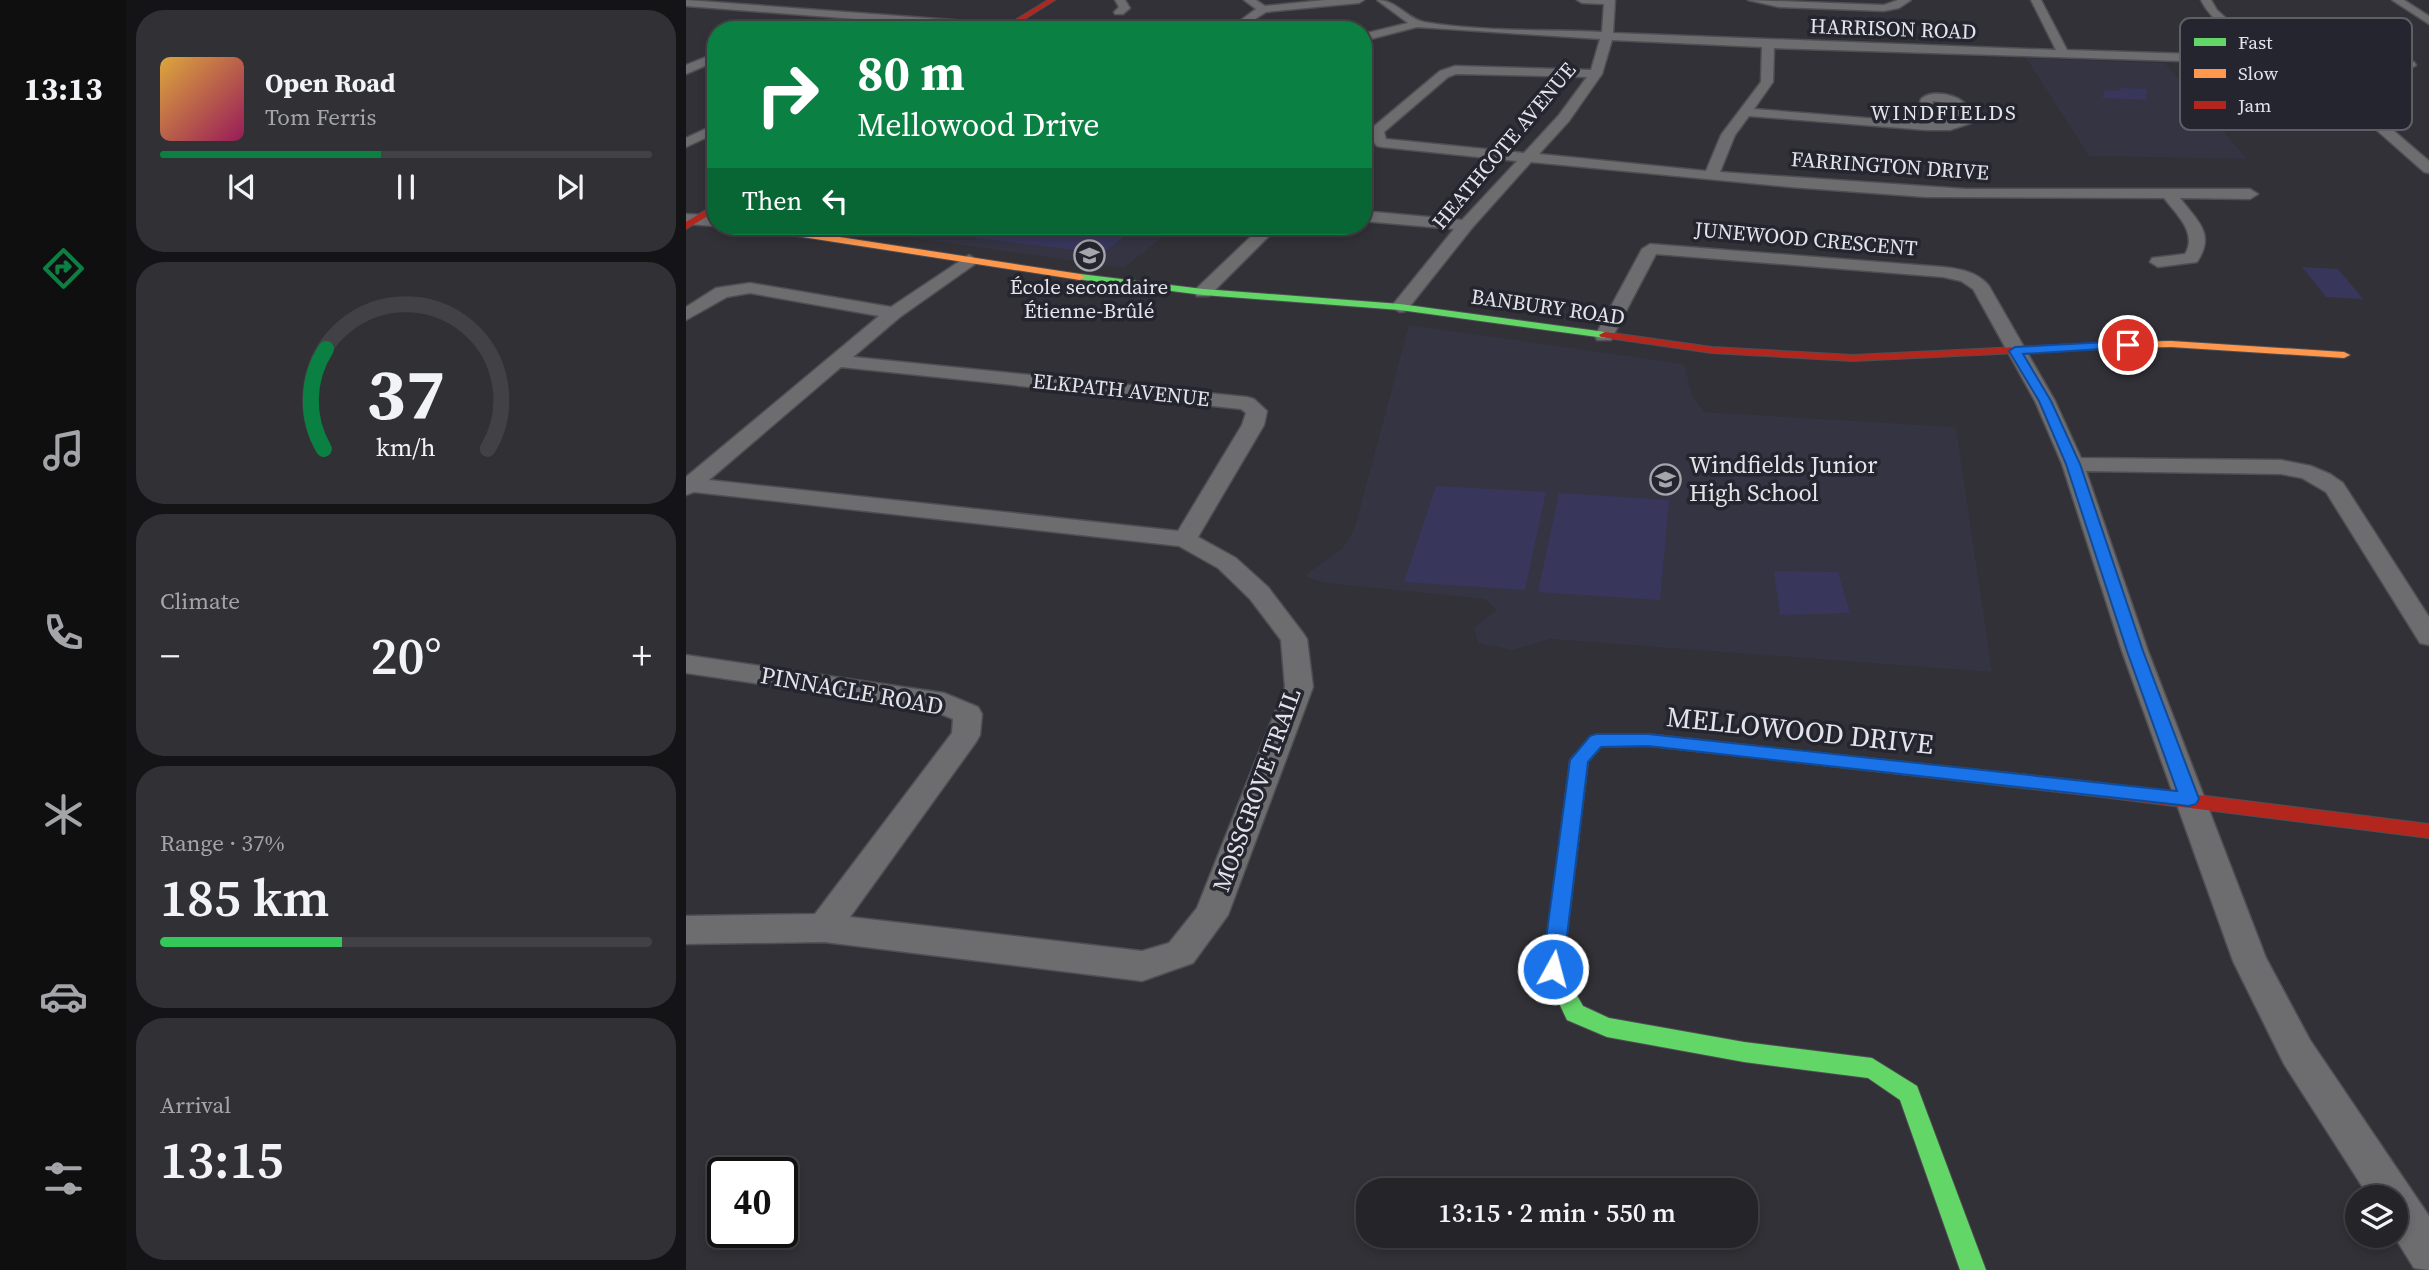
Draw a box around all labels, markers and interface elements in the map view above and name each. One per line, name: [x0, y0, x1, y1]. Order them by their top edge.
street label: HARRISON ROAD: [1809, 11, 1977, 46]
legend: [2180, 18, 2412, 130]
text: Fast: [2238, 29, 2273, 55]
text: 80 m: [857, 39, 965, 106]
icon: right: [742, 49, 833, 140]
street label: HEATHCOTE AVENUE: [1425, 56, 1582, 235]
text: Slow: [2238, 60, 2279, 86]
text: Open Road: [265, 65, 396, 101]
text: 13:13: [24, 67, 102, 111]
text: Jam: [2237, 92, 2271, 118]
district label: WINDFIELDS: [1870, 98, 2018, 127]
text: Tom Ferris: [265, 101, 376, 133]
text: Mellowood Drive: [857, 103, 1100, 147]
street label: FARRINGTON DRIVE: [1790, 144, 1990, 187]
icon: previous: [223, 168, 261, 206]
icon: pause: [387, 168, 425, 206]
icon: next: [551, 168, 589, 206]
icon: left: [816, 182, 854, 220]
text: Then: [742, 183, 802, 219]
street label: JUNEWOOD CRESCENT: [1692, 214, 1919, 263]
school or university icon: École secondaire Étienne-Brûlé: [1072, 238, 1106, 272]
icon: directions: [39, 244, 88, 293]
place label: École secondaire Étienne-Brûlé: [1010, 272, 1168, 325]
street label: BANBURY ROAD: [1469, 281, 1627, 332]
pin: [2098, 315, 2158, 375]
icon: arrive: [2109, 326, 2147, 364]
text: 37: [367, 344, 445, 443]
street label: ELKPATH AVENUE: [1031, 366, 1211, 413]
icon: music: [39, 426, 88, 475]
text: km/h: [376, 430, 436, 464]
place label: Windfields Junior High School: [1689, 448, 1878, 509]
school or university icon: Windfields Junior High School: [1649, 462, 1683, 496]
text: Climate: [160, 585, 240, 617]
icon: phone: [39, 608, 88, 657]
text: 20°: [370, 620, 442, 691]
text: −: [160, 630, 180, 682]
text: +: [632, 630, 652, 682]
street label: PINNACLE ROAD: [758, 658, 946, 723]
street label: MOSSGROVE TRAIL: [1204, 683, 1309, 896]
street label: MELLOWOOD DRIVE: [1665, 697, 1935, 763]
icon: climate: [39, 790, 88, 839]
text: Range · 37%: [160, 827, 285, 859]
text: 185 km: [160, 862, 329, 933]
position arrow: [1516, 932, 1590, 1006]
icon: car: [39, 972, 88, 1021]
text: Arrival: [160, 1089, 231, 1121]
text: 13:15: [160, 1124, 284, 1195]
icon: filters: [39, 1154, 88, 1203]
speed limit sign: 40: [707, 1157, 798, 1248]
map controls: [2345, 1185, 2408, 1248]
button: layers: [2345, 1185, 2408, 1248]
text: 13:15 · 2 min · 550 m: [1438, 1195, 1676, 1231]

